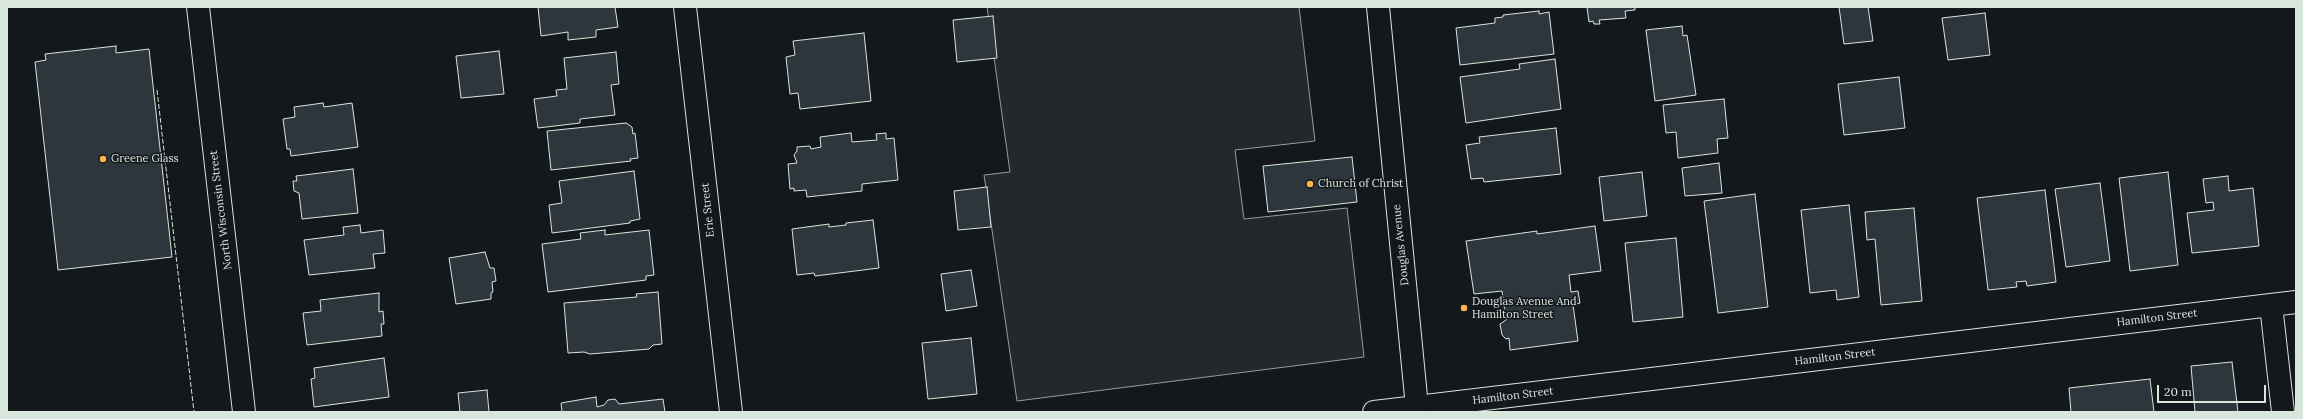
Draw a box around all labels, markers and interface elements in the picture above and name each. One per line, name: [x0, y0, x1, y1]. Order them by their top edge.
street label: North Wisconsin Street: [207, 150, 235, 270]
place label: Greene Glass: [111, 152, 179, 166]
marker: Greene Glass: [98, 154, 108, 164]
place label: Church of Christ: [1318, 177, 1403, 191]
marker: Church of Christ: [1305, 179, 1315, 189]
street label: Erie Street: [699, 182, 717, 238]
street label: Douglas Avenue: [1390, 204, 1412, 286]
place label: Douglas Avenue And Hamilton Street: [1472, 295, 1577, 321]
marker: Douglas Avenue And Hamilton Street: [1459, 303, 1469, 313]
street label: Hamilton Street: [2116, 306, 2198, 330]
street label: Hamilton Street: [1794, 345, 1876, 369]
scale bar: [2159, 377, 2268, 403]
street label: Hamilton Street: [1472, 384, 1554, 408]
text: 20 m: [2164, 384, 2192, 399]

